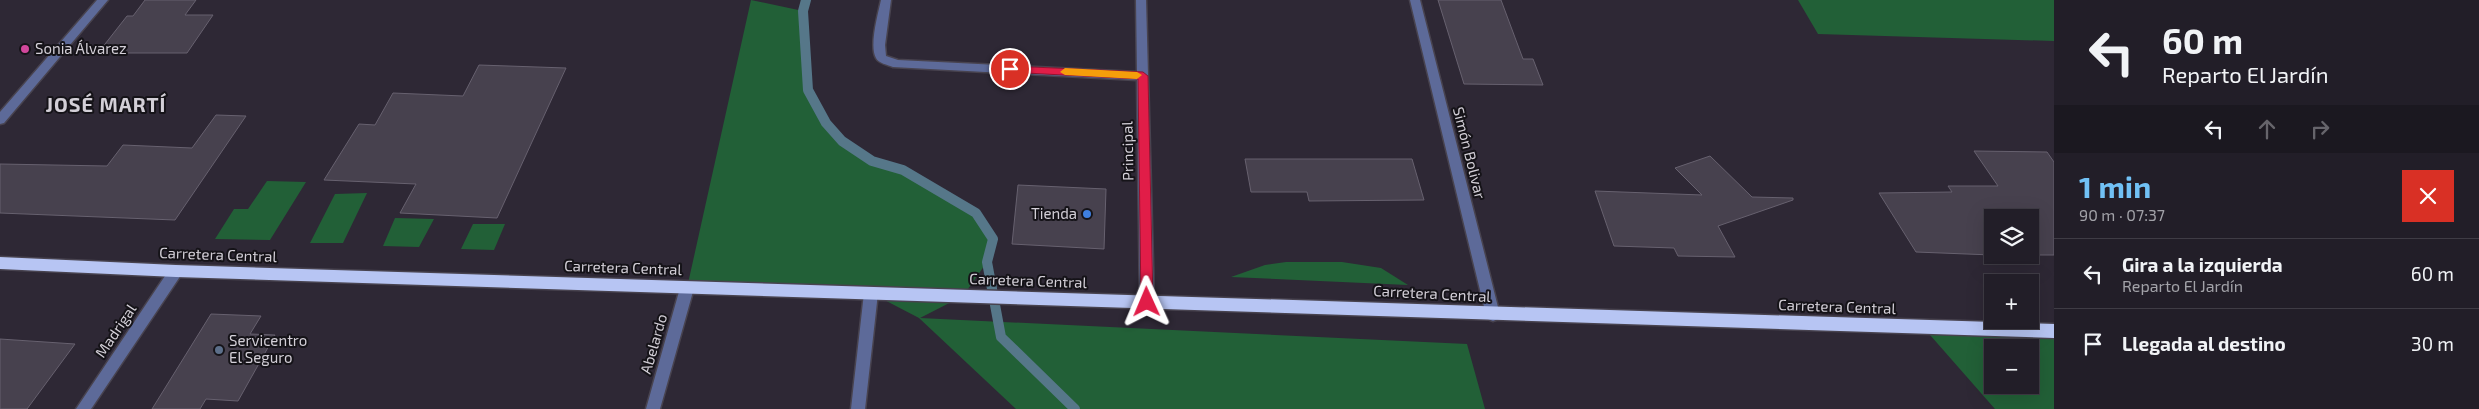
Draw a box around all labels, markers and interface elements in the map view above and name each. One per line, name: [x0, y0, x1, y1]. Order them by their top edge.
text: 60 m: [2162, 19, 2243, 61]
icon: left: [2079, 20, 2144, 85]
place label: Sonia Álvarez: [35, 39, 127, 57]
marker: Sonia Álvarez: [19, 43, 31, 55]
pin: [989, 48, 1031, 90]
icon: arrive: [996, 55, 1024, 83]
text: Reparto El Jardín: [2162, 61, 2329, 87]
district label: JOSÉ MARTÍ: [46, 92, 167, 116]
street label: Simón Bolivar: [1450, 105, 1490, 201]
icon: left: [2200, 115, 2228, 143]
icon: ahead: [2253, 115, 2281, 143]
icon: right: [2306, 115, 2334, 143]
street label: Principal: [1117, 120, 1137, 181]
text: 1 min: [2079, 168, 2151, 204]
button: close: [2402, 170, 2454, 222]
place label: Tienda: [1031, 204, 1077, 222]
text: 90 m · 07:37: [2079, 205, 2165, 224]
marker: Tienda: [1081, 208, 1093, 220]
map controls: [1984, 209, 2039, 394]
button: layers: [1984, 209, 2039, 264]
street label: Carretera Central: [159, 243, 278, 265]
text: Gira a la izquierda: [2122, 253, 2283, 276]
street label: Carretera Central: [564, 256, 683, 278]
icon: left: [2079, 260, 2107, 288]
text: 60 m: [2411, 262, 2454, 285]
street label: Carretera Central: [969, 269, 1088, 291]
button: +: [1984, 274, 2039, 329]
position arrow: [1120, 275, 1172, 327]
text: Reparto El Jardín: [2122, 276, 2243, 295]
street label: Carretera Central: [1373, 281, 1492, 305]
street label: Carretera Central: [1778, 295, 1897, 317]
street label: Madrigal: [91, 300, 140, 361]
street label: Abelardo: [636, 312, 670, 376]
icon: arrive: [2079, 330, 2107, 358]
place label: Servicentro El Seguro: [229, 331, 307, 366]
text: Llegada al destino: [2122, 332, 2286, 355]
text: 30 m: [2411, 332, 2454, 355]
button: −: [1984, 339, 2039, 394]
marker: Servicentro El Seguro: [213, 344, 225, 356]

